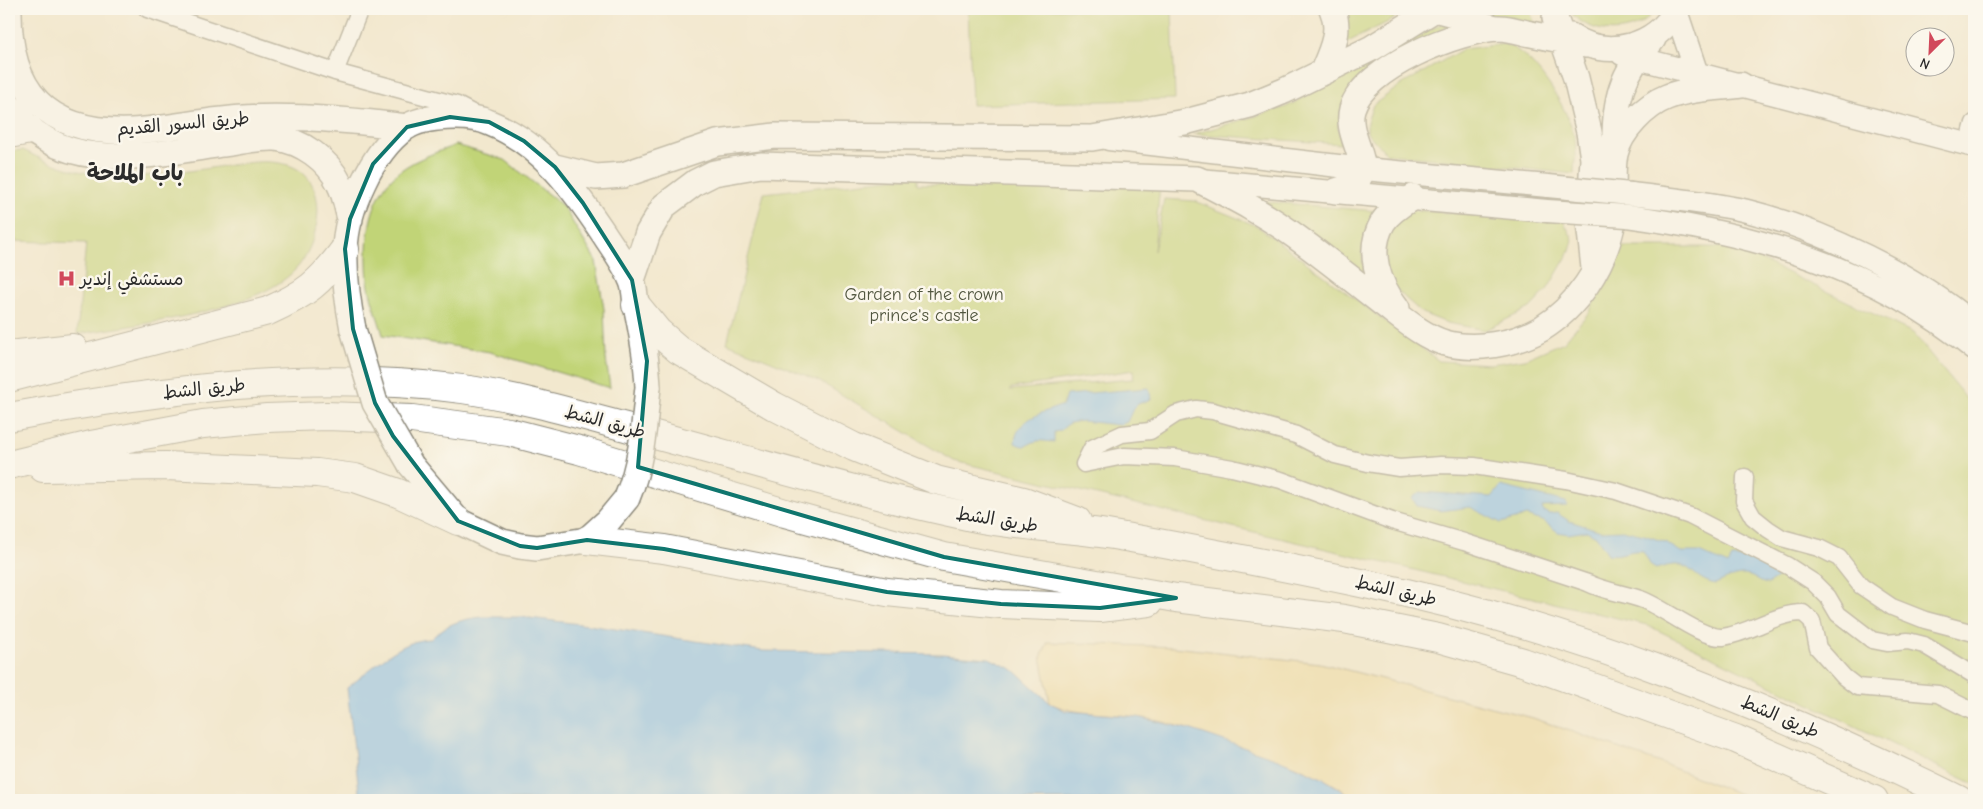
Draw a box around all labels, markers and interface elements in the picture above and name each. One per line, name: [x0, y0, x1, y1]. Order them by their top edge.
north arrow: [1906, 28, 1956, 78]
text: N: [1917, 54, 1933, 73]
street label: طريق السور القديم: [116, 108, 251, 143]
district label: باب الملاحة: [87, 160, 183, 186]
hospital icon: مستشفي إندير: [56, 269, 76, 289]
place label: مستشفي إندير: [78, 269, 183, 295]
park label: Garden of the crown prince's castle: [844, 284, 1004, 326]
street label: طريق الشط: [162, 374, 246, 404]
street label: طريق الشط: [562, 401, 648, 443]
street label: طريق الشط: [954, 503, 1040, 537]
street label: طريق الشط: [1353, 571, 1439, 611]
street label: طريق الشط: [1738, 691, 1822, 743]

